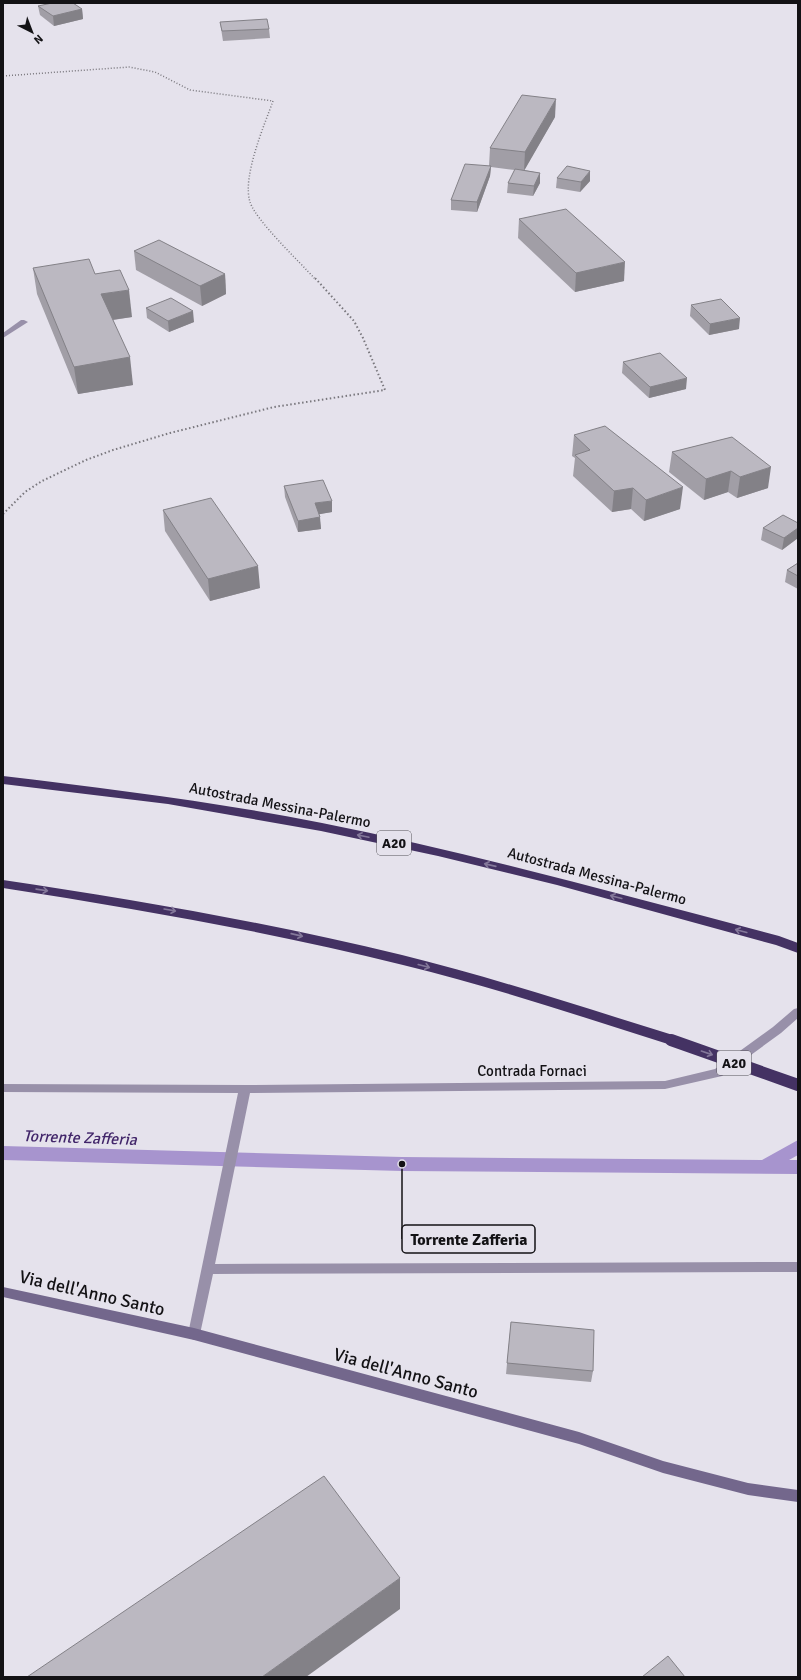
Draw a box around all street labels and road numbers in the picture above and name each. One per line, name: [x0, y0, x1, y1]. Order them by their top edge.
street label: Autostrada Messina-Palermo: [188, 779, 372, 831]
road number: A20: [377, 831, 411, 855]
street label: Autostrada Messina-Palermo: [506, 843, 689, 909]
road number: A20: [717, 1051, 751, 1075]
street label: Contrada Fornaci: [477, 1062, 587, 1080]
street label: Via dell'Anno Santo: [17, 1266, 167, 1320]
street label: Via dell'Anno Santo: [331, 1343, 481, 1403]

